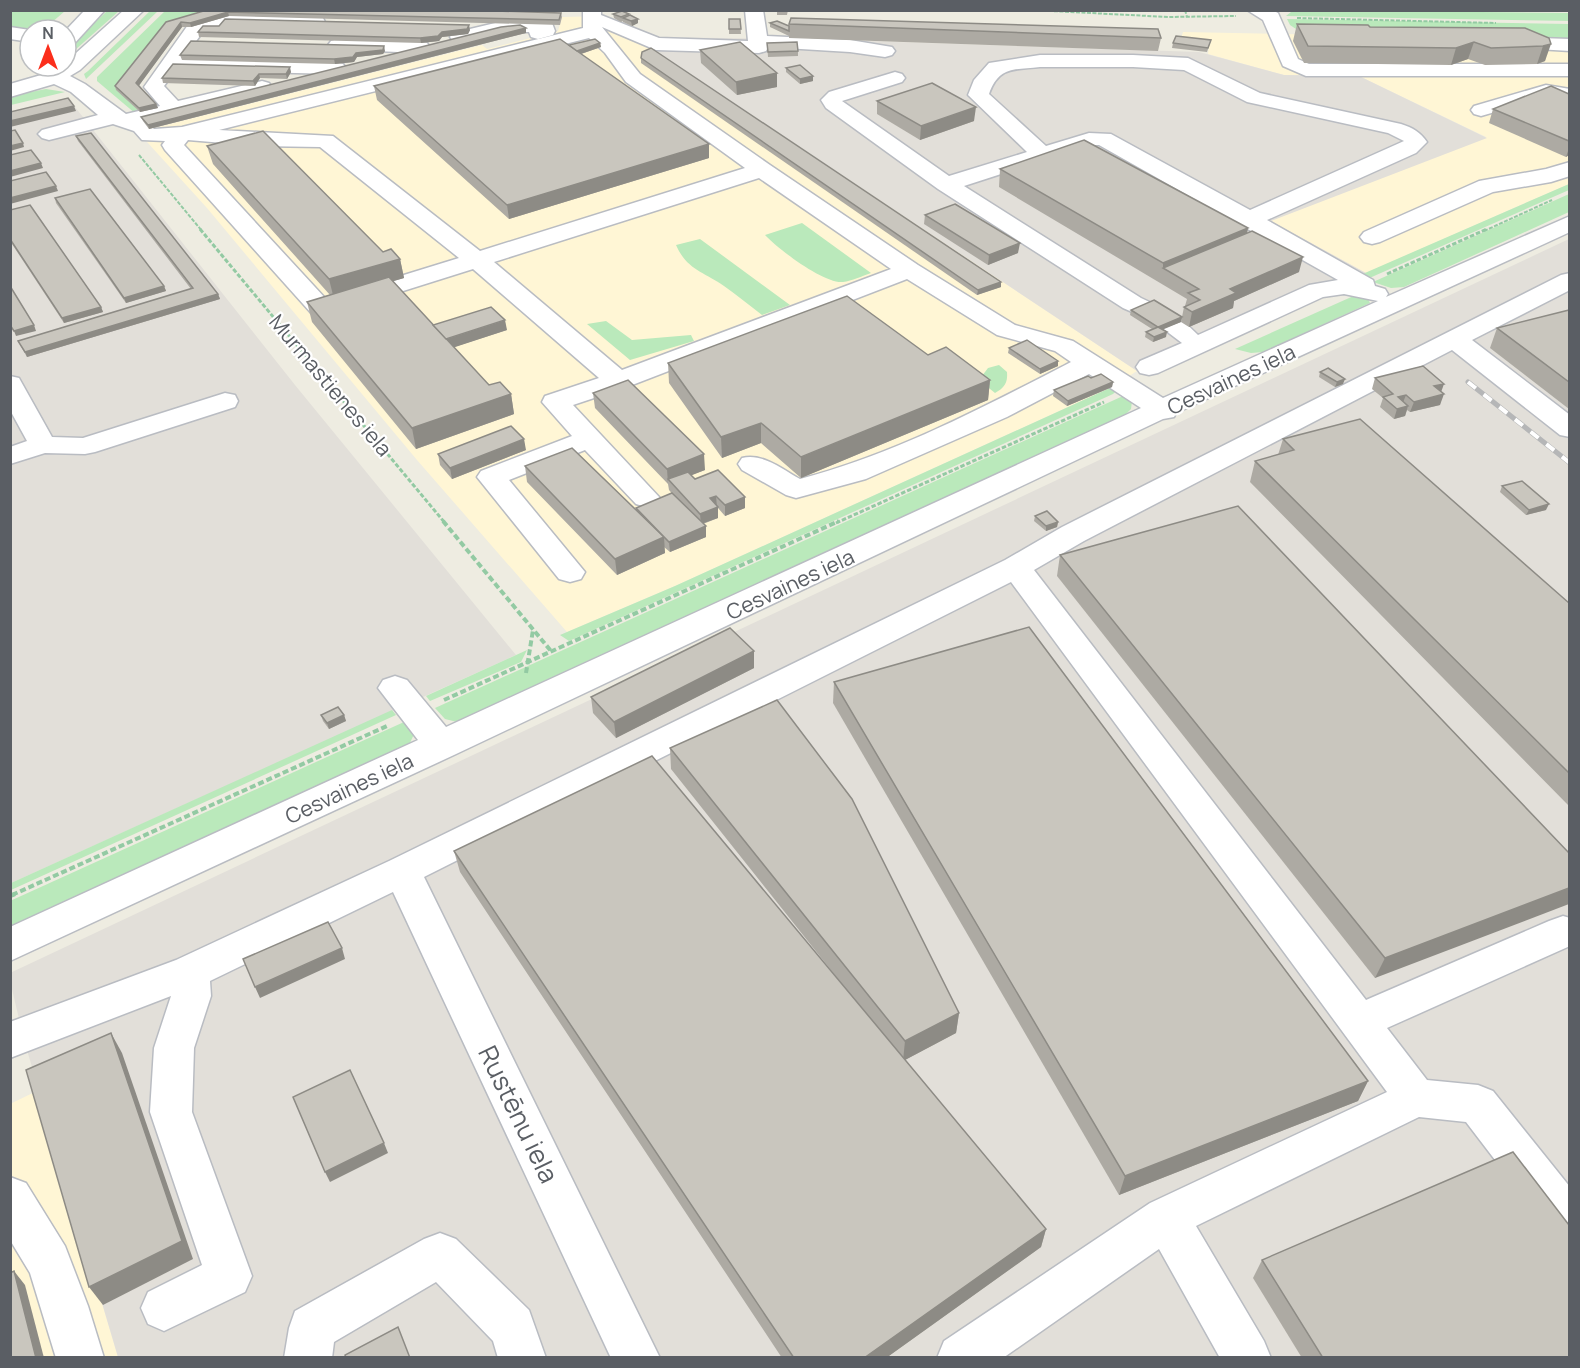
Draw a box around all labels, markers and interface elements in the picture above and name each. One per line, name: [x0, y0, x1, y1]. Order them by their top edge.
north arrow: [18, 18, 78, 78]
text: N: [42, 22, 54, 44]
street label: Murmastienes iela: [263, 308, 399, 462]
street label: Cesvaines iela: [1162, 337, 1300, 421]
street label: Cesvaines iela: [721, 542, 859, 626]
street label: Cesvaines iela: [280, 746, 418, 830]
street label: Rustēnu iela: [470, 1039, 568, 1189]

